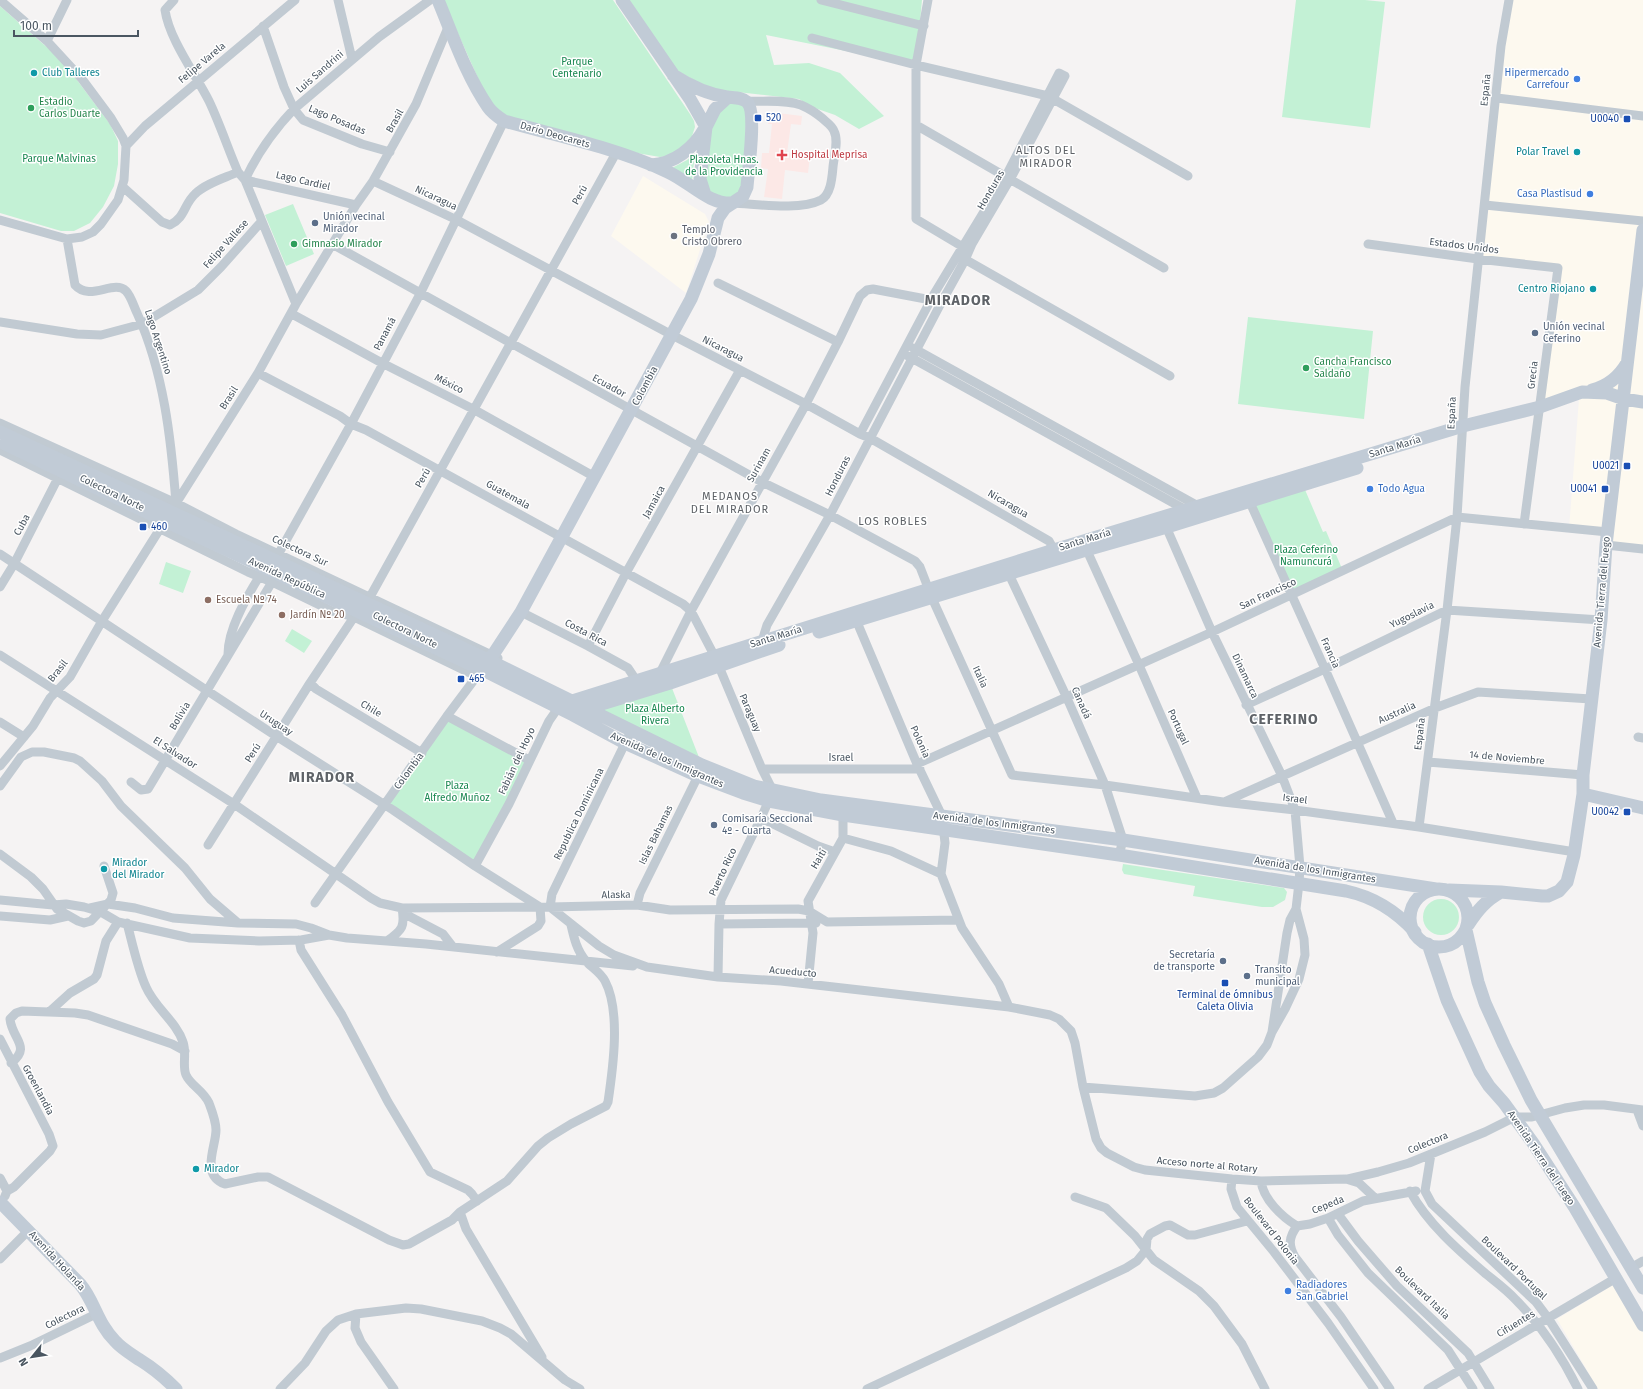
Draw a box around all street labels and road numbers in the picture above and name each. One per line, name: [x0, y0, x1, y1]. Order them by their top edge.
street label: Felipe Varela: [176, 40, 228, 86]
street label: Luis Sandrini: [294, 48, 346, 96]
street label: España: [1478, 73, 1494, 107]
street label: Lago Posadas: [307, 103, 368, 138]
street label: Brasil: [384, 107, 406, 135]
street label: Darío Deocarets: [519, 118, 592, 151]
street label: Honduras: [975, 168, 1007, 212]
street label: Lago Cardiel: [275, 169, 331, 193]
street label: Nicaragua: [413, 183, 459, 213]
street label: Perú: [569, 183, 590, 207]
street label: Felipe Vallese: [201, 217, 251, 271]
street label: Estados Unidos: [1429, 236, 1500, 256]
street label: Lago Argentino: [142, 308, 174, 376]
street label: Panamá: [371, 315, 399, 353]
street label: Nicaragua: [700, 333, 746, 365]
street label: Grecia: [1525, 360, 1541, 390]
street label: Colombia: [630, 364, 660, 408]
street label: México: [432, 372, 466, 397]
street label: Ecuador: [590, 372, 628, 400]
street label: Brasil: [217, 384, 241, 412]
street label: España: [1445, 396, 1459, 430]
street label: Santa María: [1367, 432, 1422, 461]
street label: Surinam: [745, 446, 773, 484]
street label: Honduras: [823, 453, 853, 498]
street label: Perú: [412, 466, 433, 490]
street label: Colectora Norte: [78, 472, 146, 514]
street label: Guatemala: [484, 478, 532, 512]
street label: Jamaica: [640, 484, 668, 520]
street label: Nicaragua: [986, 488, 1030, 520]
street label: Cuba: [11, 512, 33, 538]
street label: Santa María: [1057, 525, 1112, 554]
street label: Colectora Sur: [270, 533, 330, 569]
street label: Avenida Tierra del Fuego: [1591, 536, 1613, 648]
street label: Avenida República: [247, 554, 328, 601]
street label: San Francisco: [1238, 576, 1299, 612]
street label: Yugoslavia: [1388, 599, 1436, 631]
street label: Colectora Norte: [371, 609, 439, 651]
street label: Costa Rica: [563, 617, 609, 649]
street label: Santa María: [748, 622, 803, 651]
street label: Francia: [1318, 636, 1342, 670]
street label: Dinamarca: [1229, 652, 1261, 700]
street label: Brasil: [45, 657, 71, 685]
street label: Italia: [970, 664, 990, 690]
street label: Canadá: [1069, 685, 1093, 721]
street label: Paraguay: [737, 692, 764, 734]
street label: Chile: [358, 698, 384, 720]
street label: Australia: [1376, 699, 1418, 727]
street label: Bolivia: [167, 700, 193, 732]
street label: Portugal: [1165, 707, 1191, 747]
street label: Uruguay: [257, 708, 295, 738]
street label: España: [1412, 717, 1428, 751]
street label: Polonia: [908, 724, 932, 760]
street label: Fabián del Hoyo: [496, 725, 538, 797]
street label: Avenida de los Inmigrantes: [608, 730, 726, 791]
street label: El Salvador: [151, 734, 199, 772]
street label: Perú: [242, 741, 264, 765]
street label: 14 de Noviembre: [1469, 749, 1545, 767]
street label: Colombia: [392, 750, 426, 792]
street label: Israel: [829, 752, 854, 764]
street label: Republica Dominicana: [551, 766, 607, 862]
street label: Israel: [1282, 792, 1308, 806]
street label: Islas Bahamas: [636, 803, 676, 867]
street label: Avenida de los Inmigrantes: [932, 810, 1056, 836]
street label: Puerto Rico: [707, 846, 739, 898]
street label: Haití: [808, 846, 830, 871]
street label: Avenida de los Inmigrantes: [1253, 854, 1377, 886]
street label: Alaska: [601, 889, 631, 901]
street label: Acueducto: [769, 964, 817, 980]
street label: Groenlandia: [20, 1063, 56, 1117]
street label: Avenida Tierra del Fuego: [1505, 1108, 1577, 1208]
street label: Colectora: [1406, 1129, 1450, 1157]
street label: Acceso norte al Rotary: [1156, 1155, 1258, 1175]
street label: Cepeda: [1310, 1193, 1346, 1217]
street label: Boulevard Polonia: [1241, 1195, 1301, 1267]
street label: Avenida Holanda: [26, 1229, 88, 1293]
street label: Boulevard Portugal: [1479, 1234, 1549, 1302]
street label: Boulevard Italia: [1392, 1264, 1452, 1322]
street label: Colectora: [43, 1302, 87, 1332]
street label: Cifuentes: [1495, 1308, 1538, 1340]

